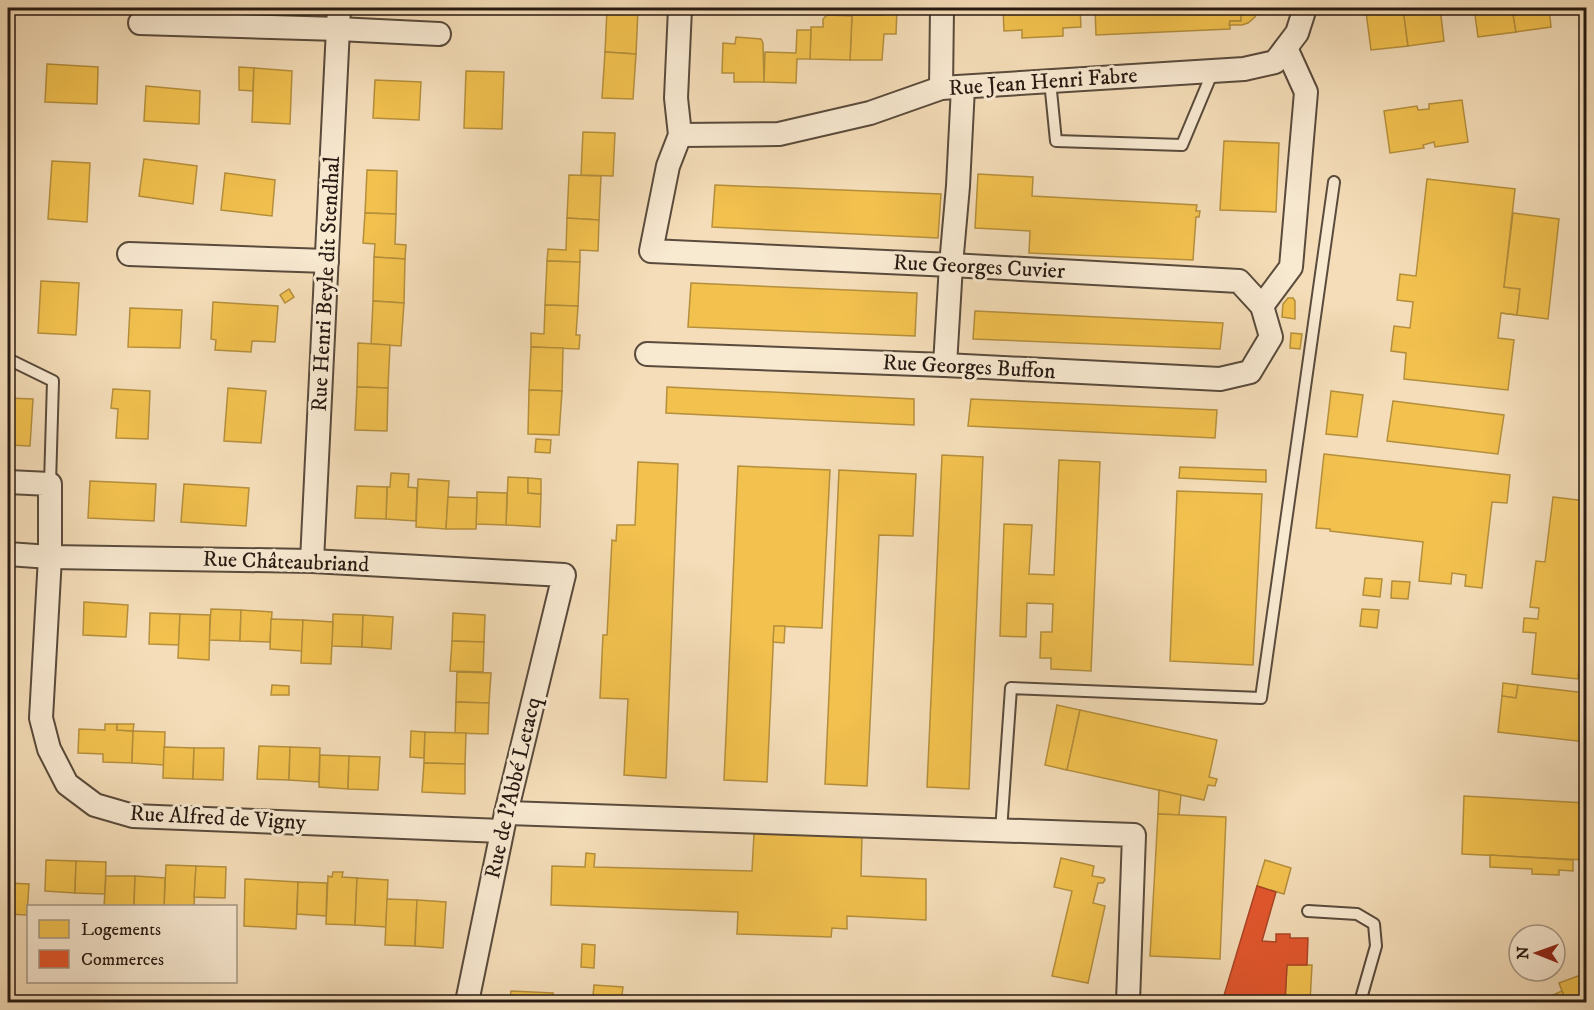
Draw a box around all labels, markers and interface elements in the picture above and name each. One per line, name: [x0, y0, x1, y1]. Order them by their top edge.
street label: Rue Jean Henri Fabre: [948, 62, 1138, 102]
street label: Rue Henri Beyle dit Stendhal: [306, 155, 346, 412]
street label: Rue Georges Cuvier: [892, 249, 1066, 285]
street label: Rue Georges Buffon: [882, 349, 1057, 385]
street label: Rue Châteaubriand: [202, 546, 370, 578]
street label: Rue de l'Abbé Letacq: [479, 693, 547, 881]
street label: Rue Alfred de Vigny: [129, 800, 307, 836]
legend: [27, 905, 237, 983]
text: Logements: [81, 919, 161, 941]
north arrow: [1507, 923, 1567, 983]
text: N: [1513, 946, 1533, 959]
text: Commerces: [81, 949, 164, 971]

